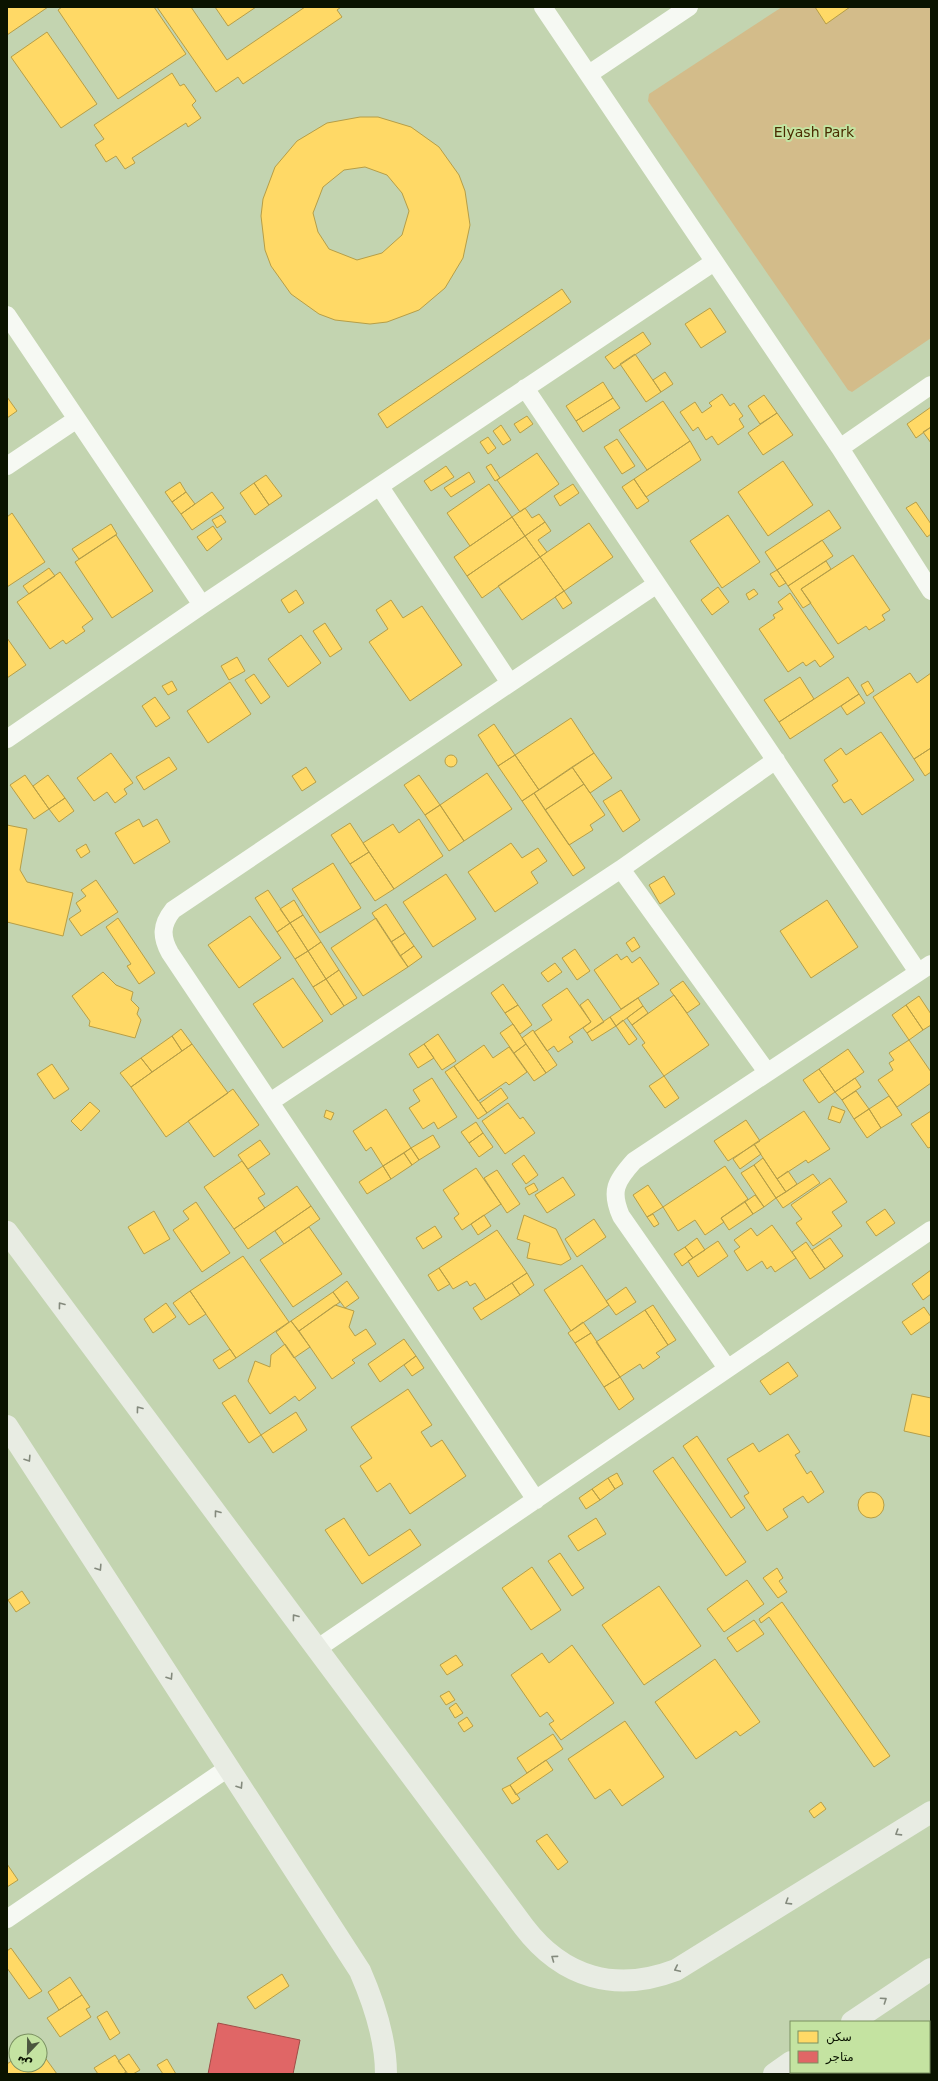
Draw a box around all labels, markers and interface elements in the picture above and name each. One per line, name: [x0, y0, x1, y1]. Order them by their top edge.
park label: Elyash Park: [774, 124, 855, 140]
one-way arrow: [59, 1302, 66, 1309]
one-way arrow: [137, 1406, 144, 1413]
one-way arrow: [23, 1455, 31, 1462]
one-way arrow: [215, 1510, 222, 1517]
one-way arrow: [94, 1564, 102, 1571]
one-way arrow: [292, 1614, 300, 1621]
one-way arrow: [165, 1673, 172, 1680]
one-way arrow: [236, 1782, 243, 1789]
one-way arrow: [895, 1828, 902, 1835]
one-way arrow: [785, 1897, 792, 1904]
one-way arrow: [551, 1955, 558, 1963]
one-way arrow: [674, 1964, 681, 1972]
one-way arrow: [880, 1997, 887, 2005]
legend: [790, 2021, 930, 2073]
text: سكن: [826, 2030, 852, 2045]
north arrow: [8, 2033, 48, 2073]
text: متاجر: [825, 2050, 854, 2065]
text: ش: [15, 2053, 34, 2071]

